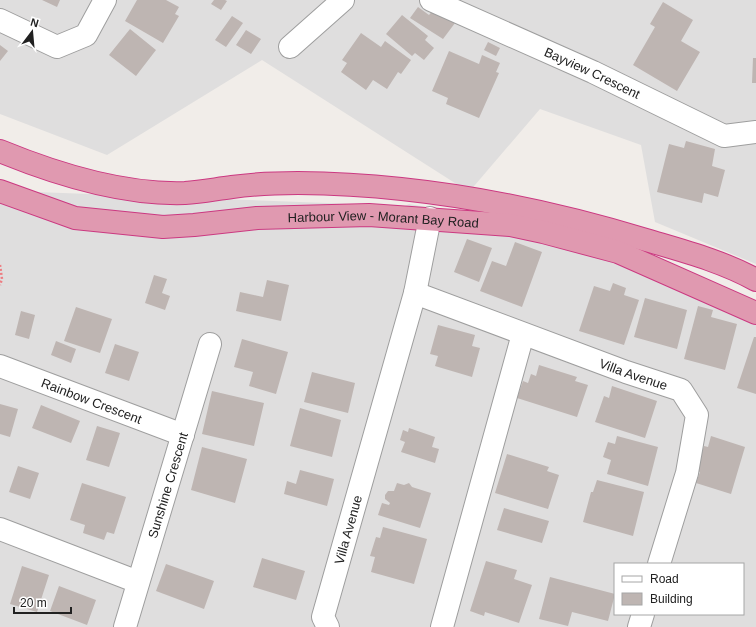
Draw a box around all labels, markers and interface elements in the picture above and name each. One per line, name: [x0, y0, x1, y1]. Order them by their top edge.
north arrow: [12, 12, 52, 52]
text: N: [29, 16, 40, 29]
street label: Bayview Crescent: [542, 44, 643, 102]
street label: Harbour View - Morant Bay Road: [287, 207, 479, 230]
street label: Villa Avenue: [597, 355, 669, 393]
street label: Rainbow Crescent: [39, 375, 144, 426]
street label: Sunshine Crescent: [145, 430, 191, 540]
street label: Villa Avenue: [331, 493, 365, 566]
legend: [614, 563, 744, 615]
text: Road: [650, 572, 679, 586]
scale bar: [14, 589, 71, 615]
text: Building: [650, 592, 693, 606]
text: 20 m: [20, 596, 47, 610]

